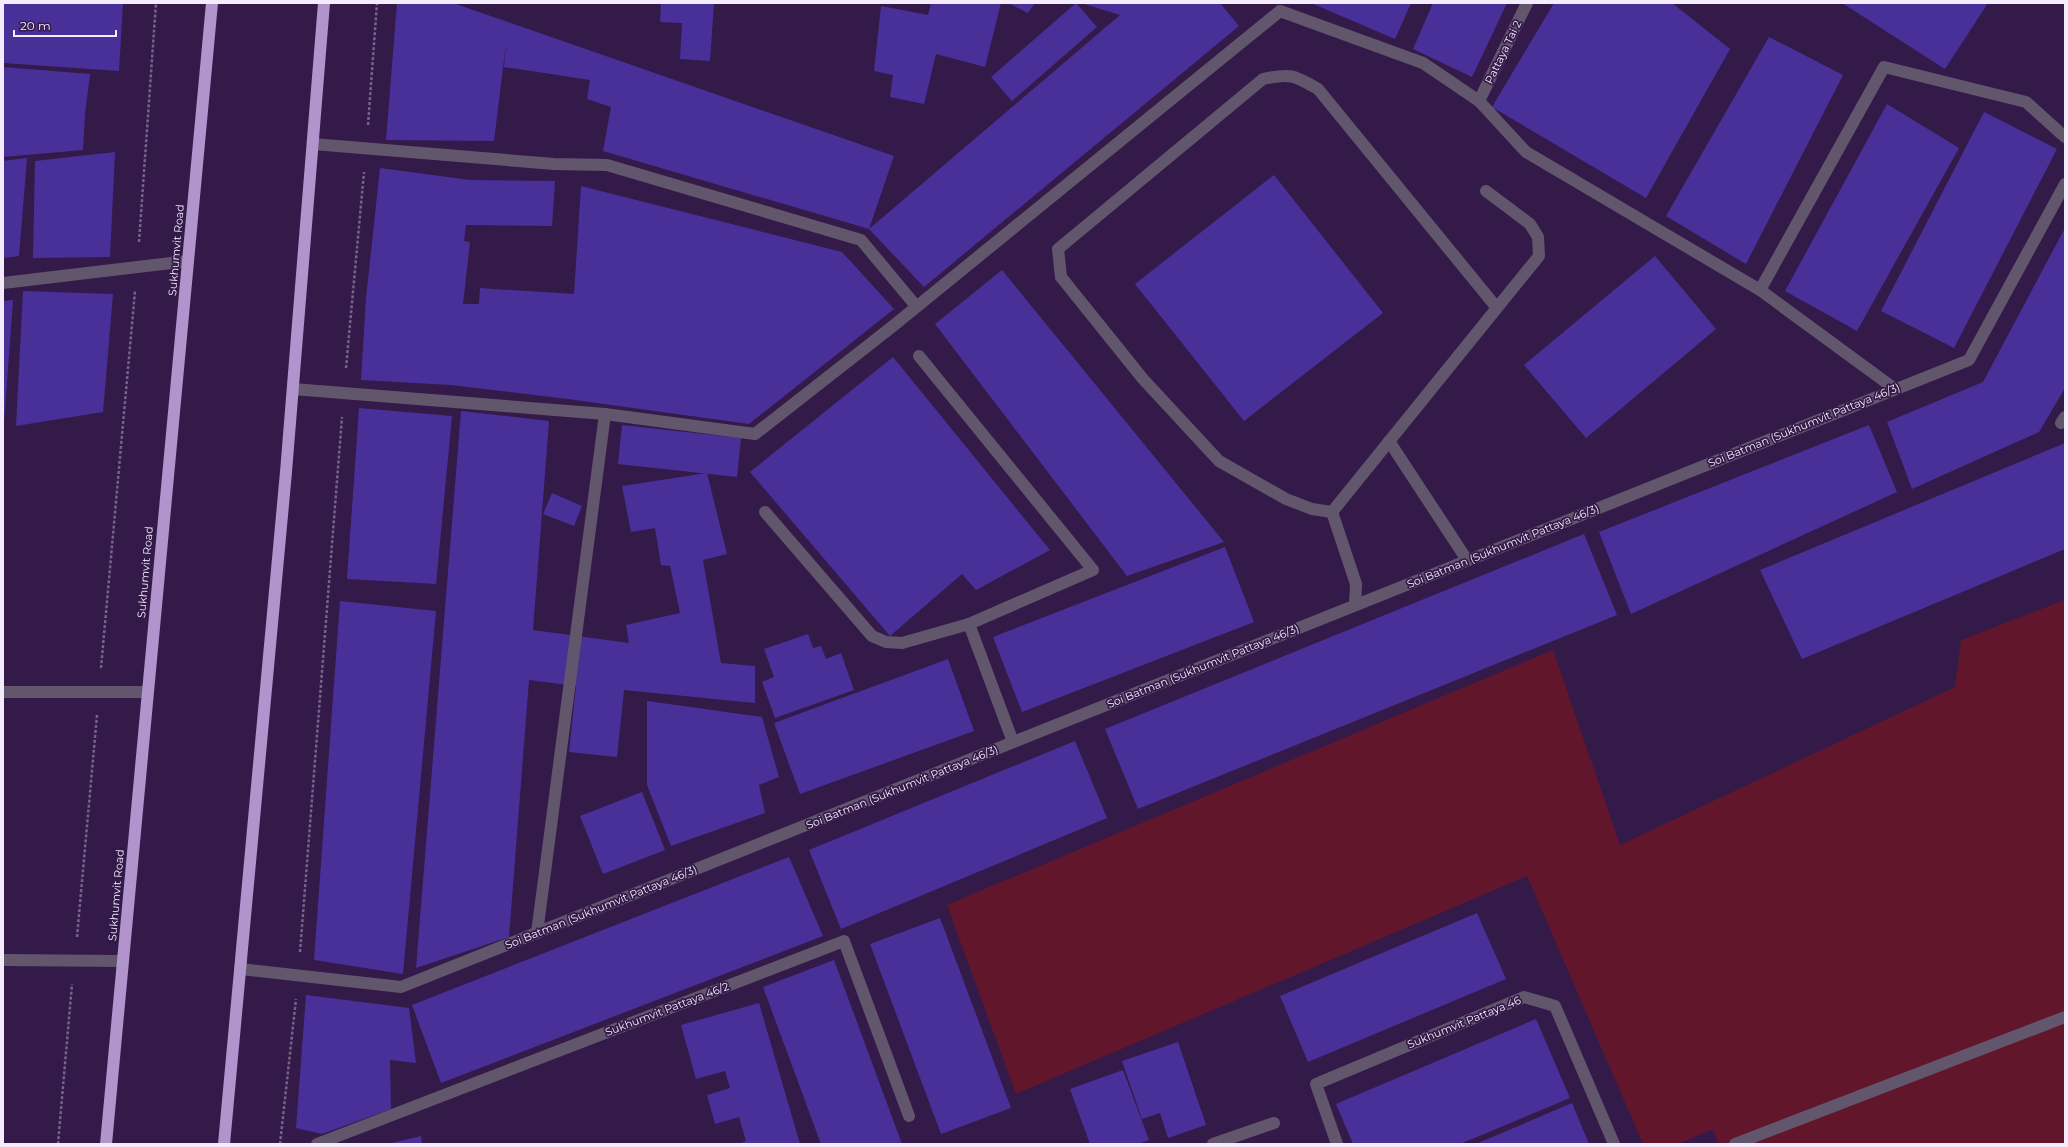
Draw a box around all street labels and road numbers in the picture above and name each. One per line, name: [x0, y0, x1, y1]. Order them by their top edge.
street label: Pattaya Tai 2: [1482, 18, 1524, 86]
street label: Sukhumvit Road: [165, 204, 187, 296]
street label: Soi Batman (Sukhumvit Pattaya 46/3): [1706, 380, 1902, 470]
street label: Soi Batman (Sukhumvit Pattaya 46/3): [1405, 501, 1601, 591]
street label: Sukhumvit Road: [134, 526, 156, 618]
street label: Soi Batman (Sukhumvit Pattaya 46/3): [1105, 621, 1301, 711]
street label: Soi Batman (Sukhumvit Pattaya 46/3): [804, 742, 1000, 832]
street label: Sukhumvit Road: [105, 849, 127, 941]
street label: Soi Batman (Sukhumvit Pattaya 46/3): [503, 862, 699, 952]
street label: Sukhumvit Pattaya 46/2: [603, 979, 731, 1039]
street label: Sukhumvit Pattaya 46: [1405, 993, 1523, 1051]

